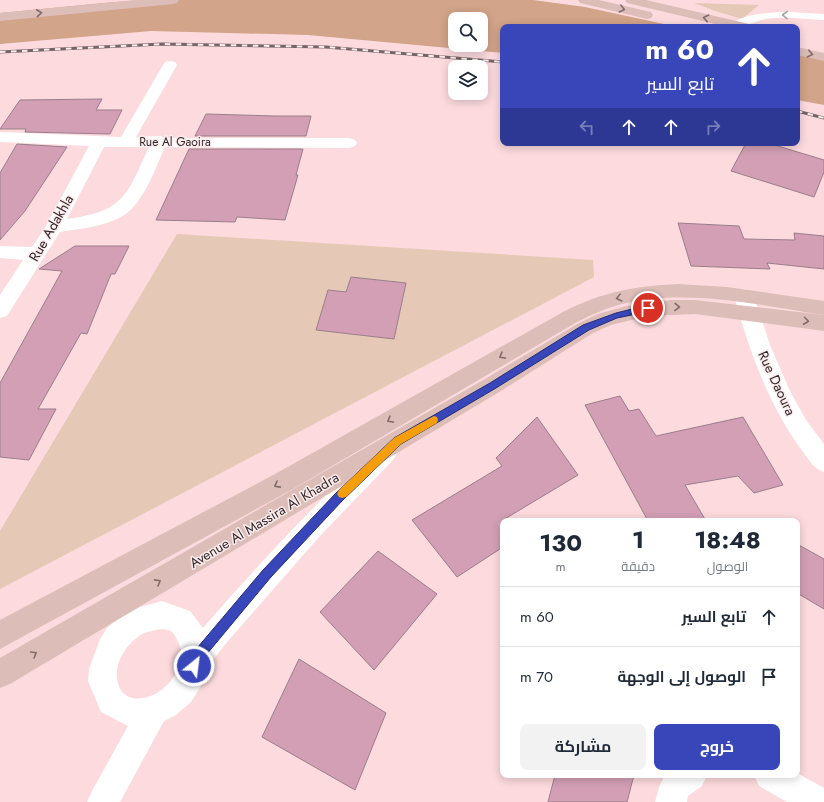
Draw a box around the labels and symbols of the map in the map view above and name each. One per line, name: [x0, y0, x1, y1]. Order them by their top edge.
one-way arrow: [618, 4, 625, 13]
one-way arrow: [36, 9, 42, 18]
one-way arrow: [782, 11, 788, 19]
one-way arrow: [703, 14, 710, 23]
one-way arrow: [807, 50, 814, 58]
street label: Rue Al Gaoira: [139, 133, 211, 151]
street label: Rue Adakhla: [24, 191, 78, 265]
pin: [631, 291, 665, 325]
one-way arrow: [615, 293, 622, 302]
one-way arrow: [674, 303, 680, 311]
one-way arrow: [803, 316, 809, 325]
street label: Rue Daoura: [753, 347, 801, 419]
one-way arrow: [499, 351, 507, 358]
one-way arrow: [387, 416, 394, 423]
street label: Avenue Al Massira Al Khadra: [185, 467, 343, 573]
one-way arrow: [274, 480, 281, 487]
one-way arrow: [154, 579, 162, 587]
position arrow: [173, 645, 215, 687]
one-way arrow: [30, 652, 37, 659]

